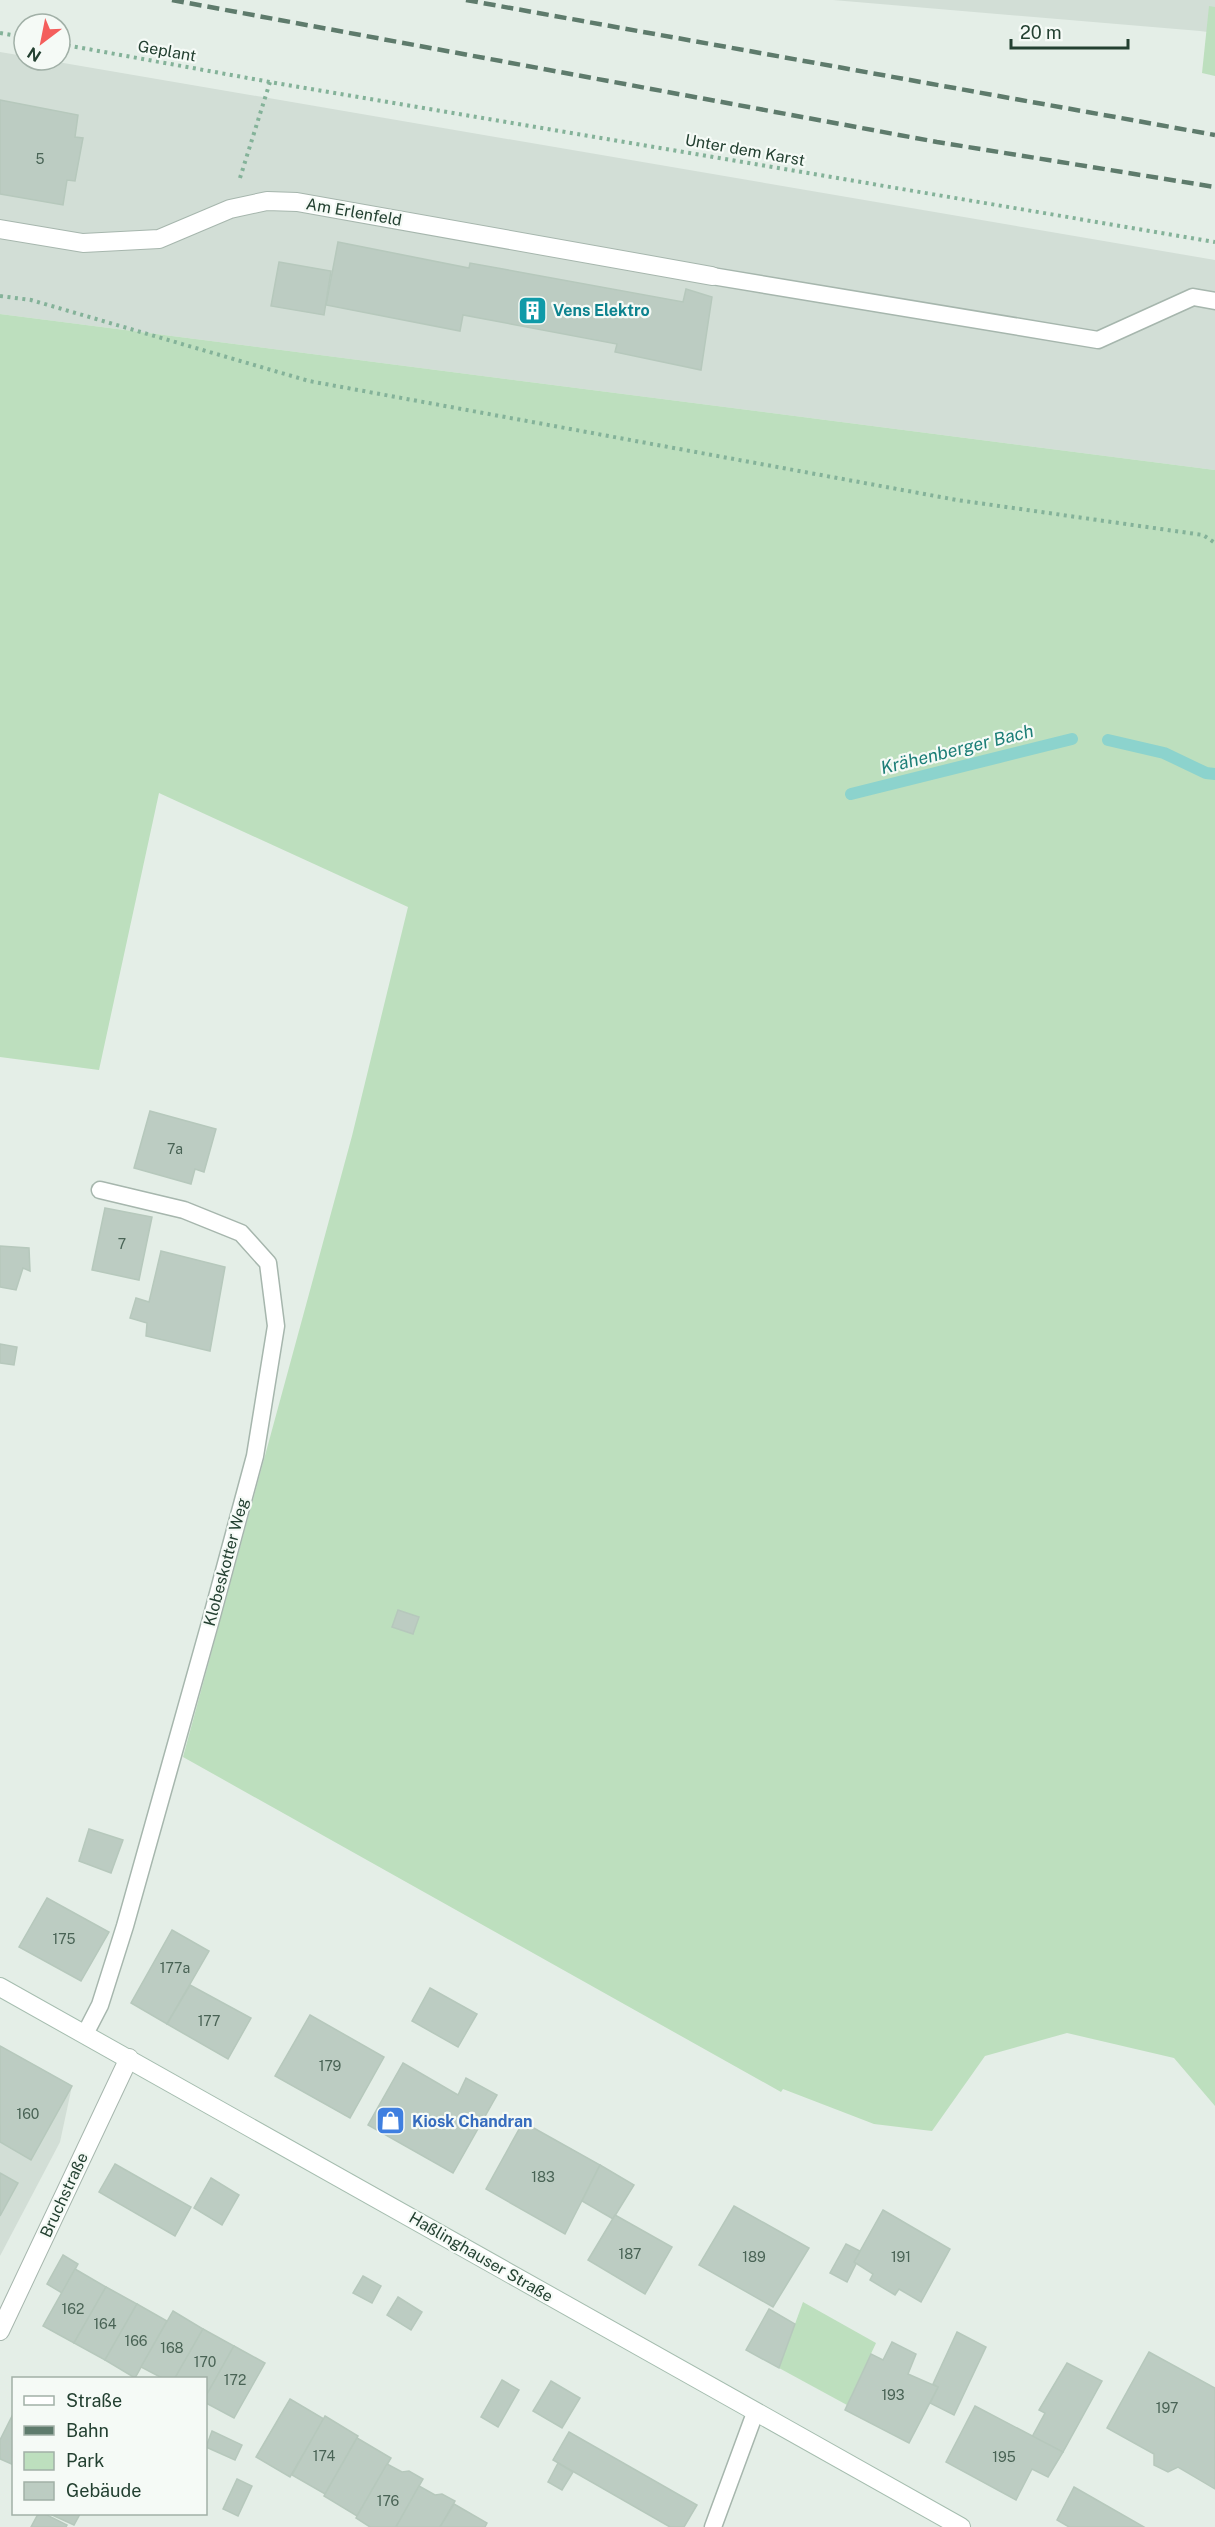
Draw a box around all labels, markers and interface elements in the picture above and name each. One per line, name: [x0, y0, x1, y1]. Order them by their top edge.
north arrow: [12, 12, 72, 72]
scale bar: [1011, 12, 1128, 50]
text: 20 m: [1020, 22, 1062, 43]
street label: Geplant: [136, 37, 198, 65]
text: N: [24, 43, 45, 66]
street label: Unter dem Karst: [684, 130, 806, 170]
house number: 5: [36, 151, 45, 167]
street label: Am Erlenfeld: [305, 194, 403, 230]
building icon: Vens Elektro: [516, 294, 548, 326]
place label: Vens Elektro: [553, 301, 650, 320]
water label: Krähenberger Bach: [878, 720, 1036, 778]
house number: 7a: [167, 1141, 183, 1157]
house number: 7: [118, 1236, 126, 1252]
street label: Klobeskotter Weg: [200, 1496, 252, 1628]
house number: 175: [52, 1931, 76, 1947]
house number: 177a: [160, 1960, 190, 1976]
house number: 177: [198, 2013, 220, 2029]
house number: 179: [319, 2058, 342, 2074]
shop icon: Kiosk Chandran: [375, 2105, 407, 2137]
house number: 160: [17, 2106, 39, 2122]
place label: Kiosk Chandran: [412, 2112, 532, 2131]
street label: Bruchstraße: [36, 2150, 92, 2240]
house number: 183: [531, 2169, 555, 2185]
street label: Haßlinghauser Straße: [406, 2208, 556, 2306]
house number: 187: [619, 2246, 641, 2262]
house number: 189: [742, 2249, 766, 2265]
house number: 191: [891, 2249, 911, 2265]
house number: 162: [62, 2301, 84, 2317]
house number: 164: [93, 2316, 117, 2332]
house number: 166: [124, 2333, 148, 2349]
house number: 168: [160, 2340, 184, 2356]
house number: 170: [194, 2354, 216, 2370]
house number: 172: [224, 2372, 246, 2388]
legend: [12, 2377, 207, 2515]
house number: 193: [881, 2387, 905, 2403]
text: Straße: [66, 2390, 122, 2411]
house number: 197: [1156, 2400, 1178, 2416]
text: Bahn: [66, 2420, 109, 2441]
house number: 174: [313, 2448, 335, 2464]
house number: 195: [992, 2449, 1016, 2465]
text: Park: [66, 2450, 104, 2471]
text: Gebäude: [66, 2480, 141, 2501]
house number: 176: [377, 2493, 400, 2509]

